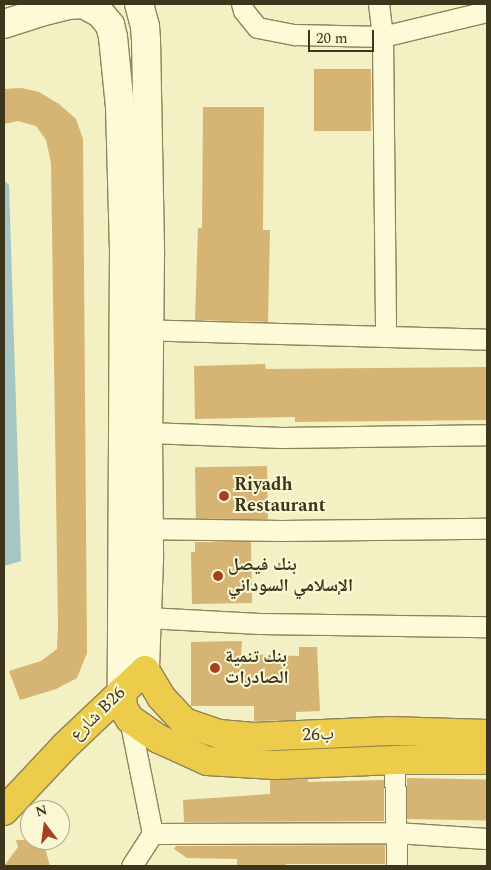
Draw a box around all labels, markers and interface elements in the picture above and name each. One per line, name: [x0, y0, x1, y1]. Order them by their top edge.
scale bar: [311, 20, 377, 52]
text: 20 m: [316, 27, 348, 50]
place label: Riyadh Restaurant: [234, 475, 326, 518]
marker: Riyadh Restaurant: [218, 490, 230, 502]
place label: بنك فيصل الإسلامي السوداني: [228, 555, 353, 598]
marker: بنك فيصل الإسلامي السوداني: [212, 570, 224, 582]
place label: بنك تنمية الصادرات: [225, 647, 289, 690]
marker: بنك تنمية الصادرات: [209, 662, 221, 674]
street label: شارع B26: [66, 682, 130, 746]
street label: 26ب: [302, 724, 334, 746]
text: N: [33, 799, 49, 823]
north arrow: [20, 800, 70, 850]

